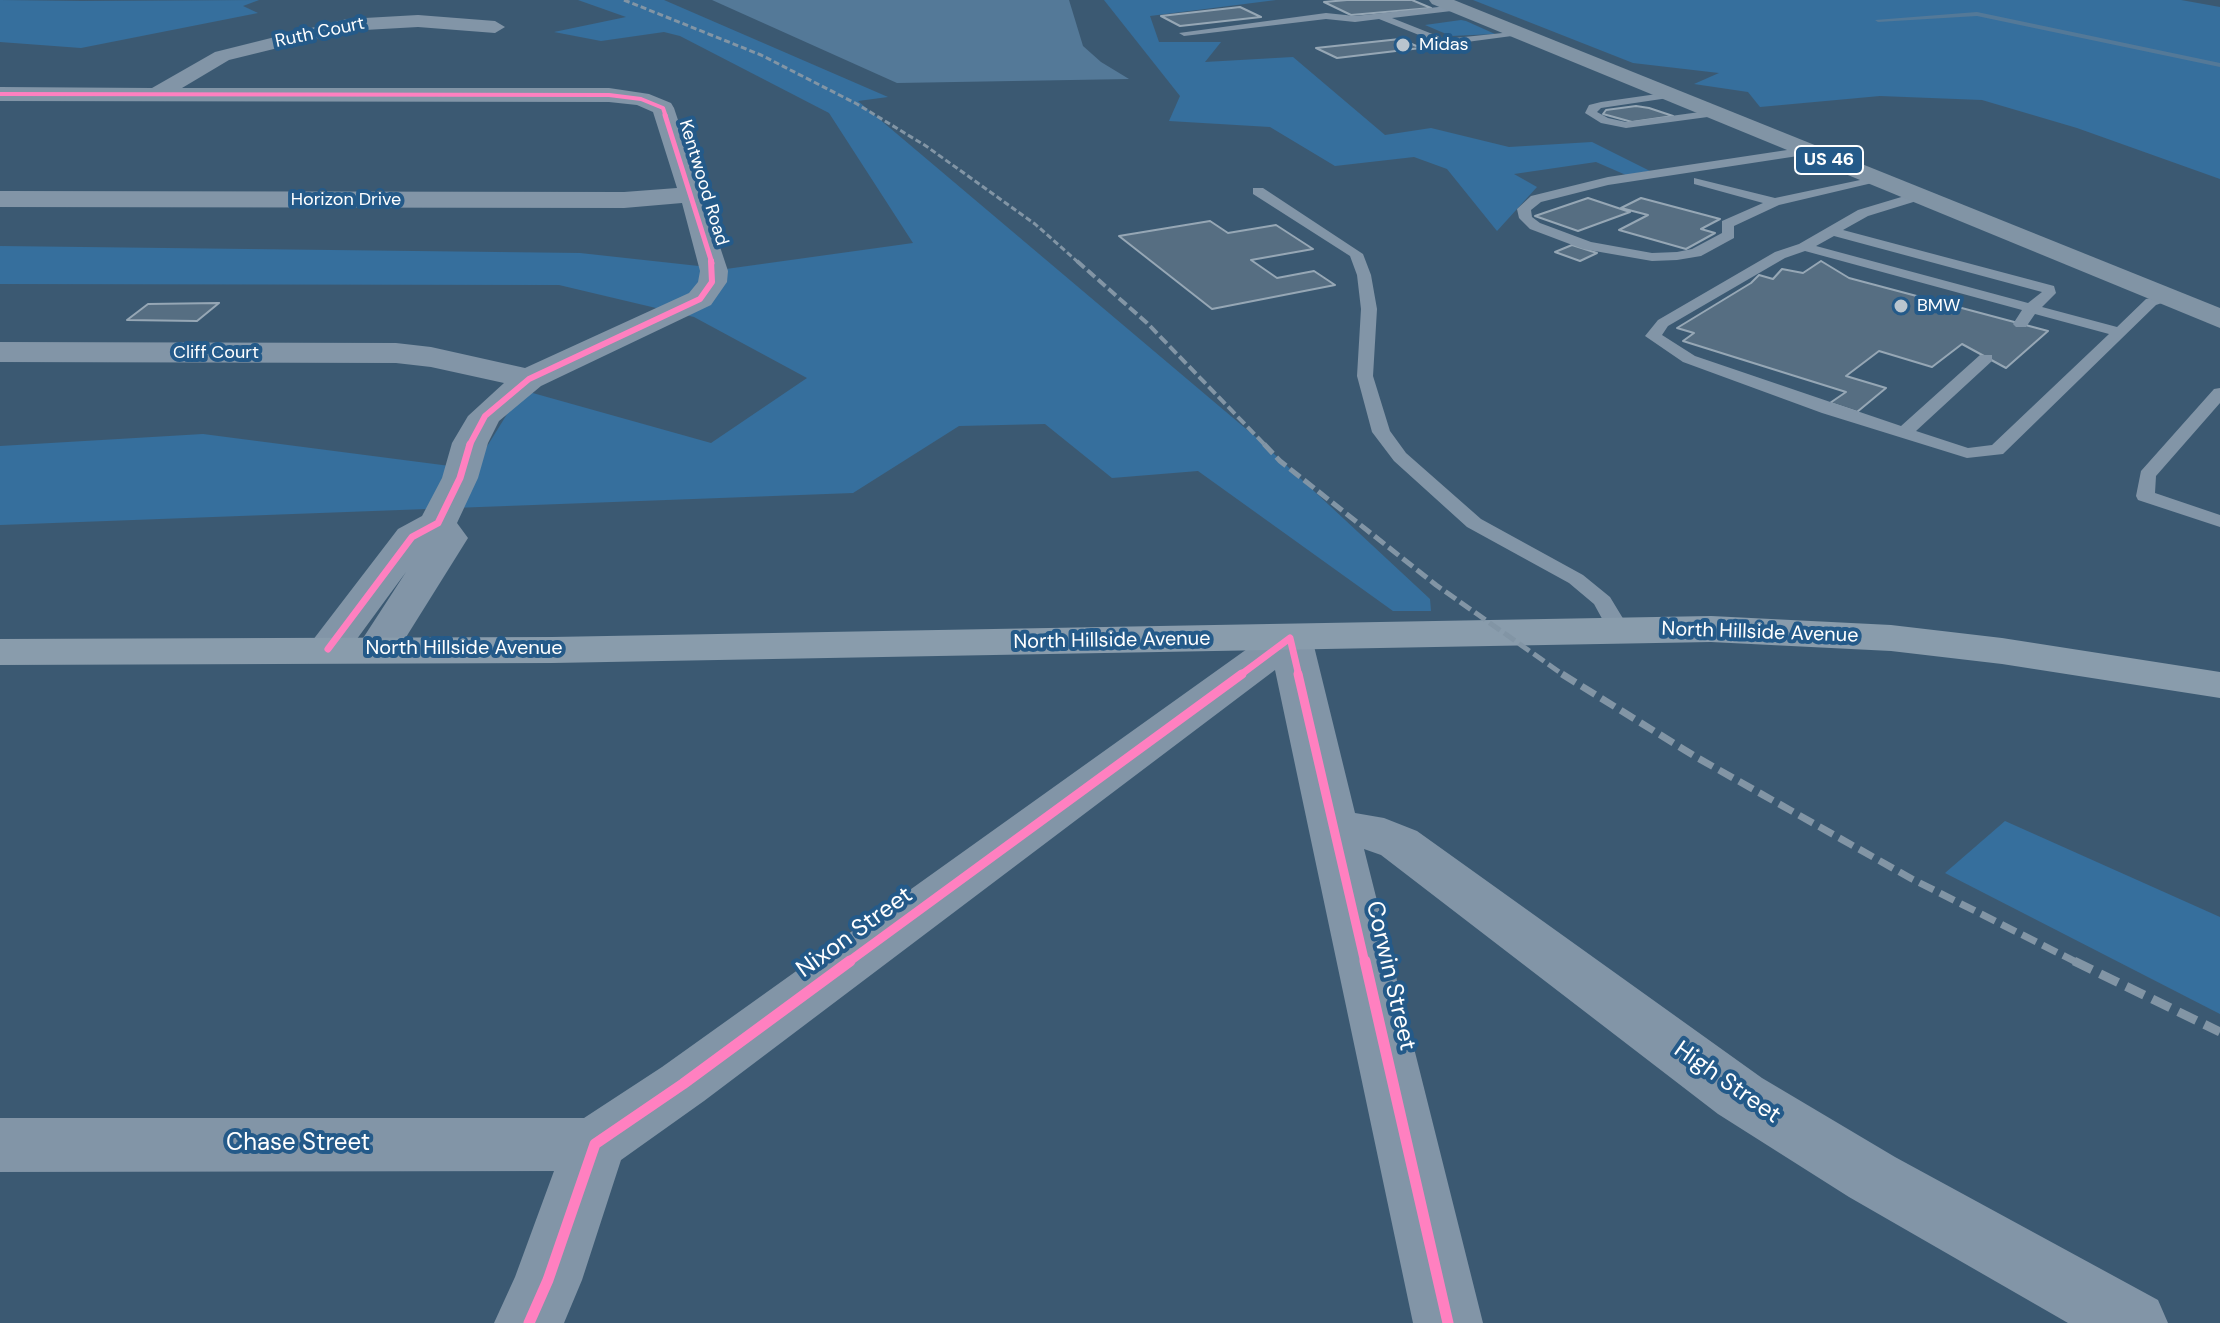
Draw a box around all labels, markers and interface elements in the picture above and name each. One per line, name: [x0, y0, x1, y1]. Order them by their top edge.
street label: Ruth Court: [273, 13, 367, 53]
place label: Midas: [1419, 34, 1469, 56]
marker: Midas: [1394, 36, 1412, 54]
street label: Kentwood Road: [674, 118, 732, 248]
road number: US 46: [1795, 146, 1863, 174]
street label: Horizon Drive: [291, 189, 401, 211]
place label: BMW: [1917, 295, 1960, 317]
marker: BMW: [1892, 297, 1910, 315]
street label: Cliff Court: [173, 342, 259, 364]
street label: North Hillside Avenue: [1661, 618, 1859, 648]
street label: North Hillside Avenue: [1013, 627, 1211, 655]
street label: North Hillside Avenue: [365, 637, 563, 661]
street label: Nixon Street: [791, 881, 919, 985]
street label: Corwin Street: [1359, 898, 1421, 1054]
street label: High Street: [1668, 1036, 1786, 1130]
street label: Chase Street: [226, 1130, 370, 1158]

